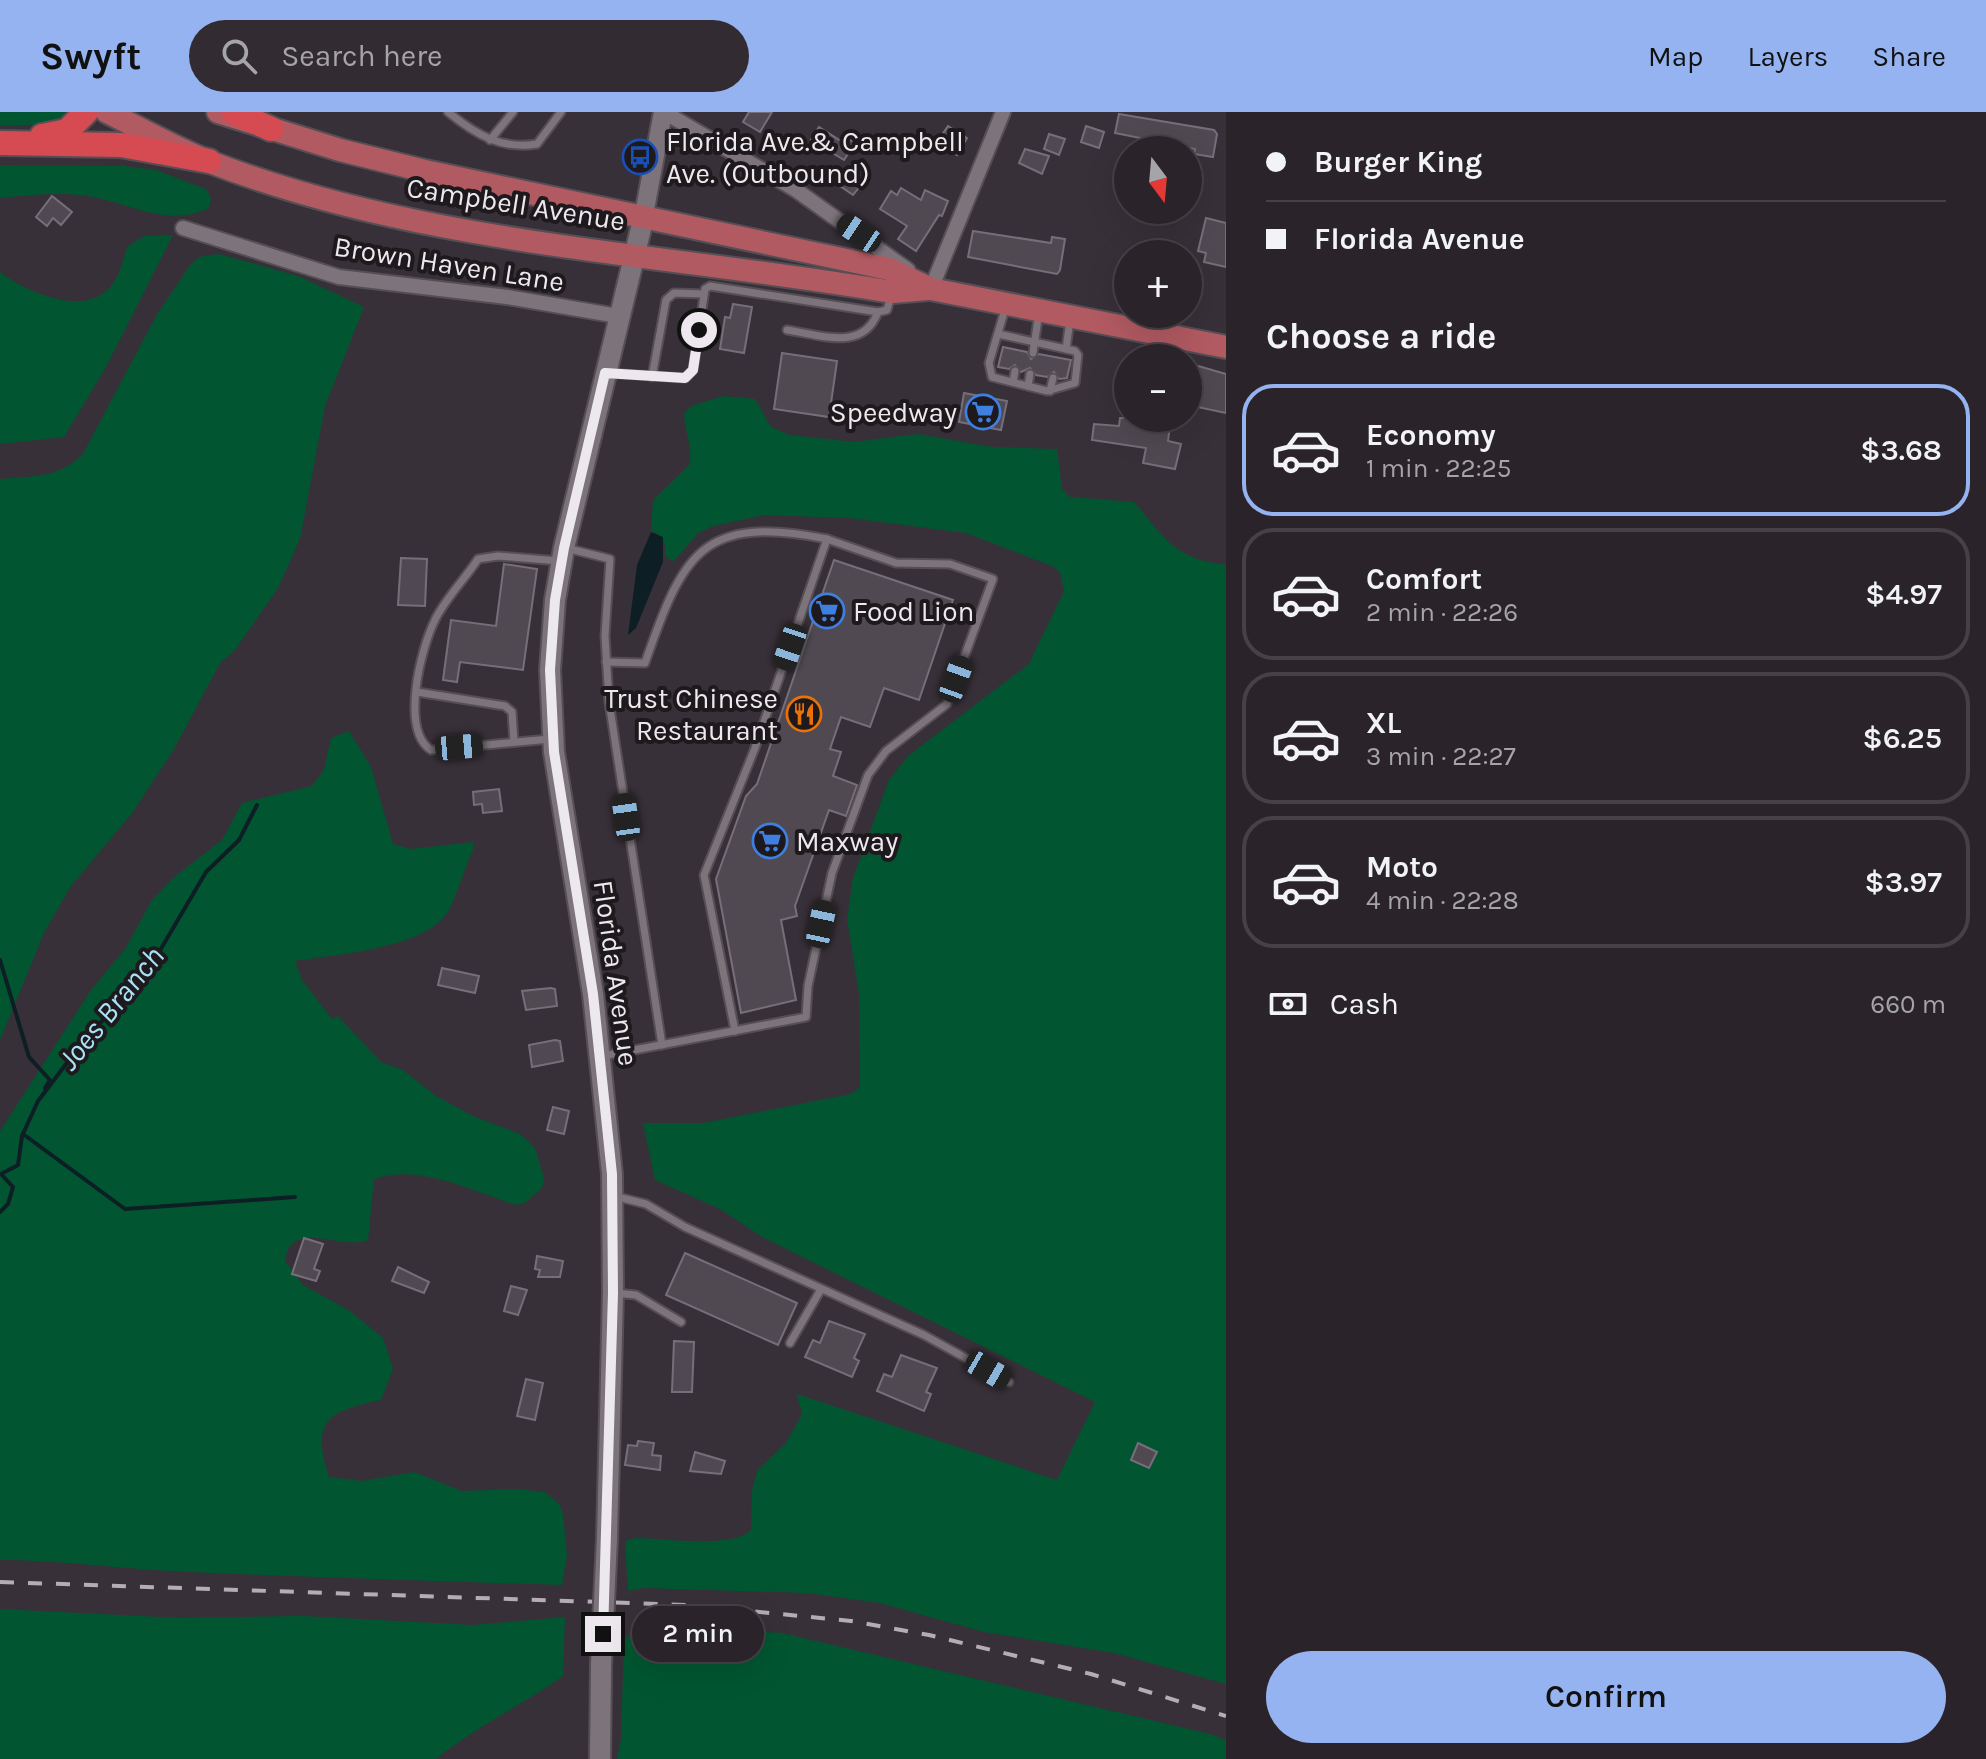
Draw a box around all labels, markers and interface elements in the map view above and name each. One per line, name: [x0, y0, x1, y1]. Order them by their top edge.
search box: [189, 20, 749, 92]
text: Swyft: [40, 34, 141, 79]
icon: search: [217, 34, 261, 78]
text: Search here: [281, 38, 443, 74]
text: Map: [1648, 40, 1703, 73]
text: Layers: [1747, 40, 1828, 73]
text: Share: [1872, 40, 1946, 73]
place label: Florida Ave.& Campbell Ave. (Outbound): [666, 125, 964, 190]
north arrow: [1114, 136, 1202, 224]
map controls: [1114, 136, 1202, 432]
bus stop icon: Florida Ave.& Campbell Ave. (Outbound): [621, 138, 659, 176]
text: Burger King: [1314, 144, 1482, 180]
street label: Campbell Avenue: [404, 170, 628, 238]
car: [832, 210, 886, 256]
text: Florida Avenue: [1314, 221, 1525, 257]
street label: Brown Haven Lane: [332, 230, 566, 298]
button: +: [1114, 240, 1202, 328]
route start: [681, 312, 717, 348]
text: Choose a ride: [1266, 315, 1496, 357]
button: −: [1114, 344, 1202, 432]
supermarket icon: Speedway: [964, 393, 1002, 431]
place label: Speedway: [830, 396, 957, 429]
icon: car: [1270, 414, 1342, 486]
text: Economy: [1366, 417, 1496, 453]
text: $3.68: [1860, 432, 1942, 468]
text: 1 min · 22:25: [1366, 453, 1511, 484]
icon: car: [1270, 558, 1342, 630]
text: Comfort: [1366, 561, 1482, 597]
text: $4.97: [1865, 576, 1942, 612]
supermarket icon: Food Lion: [808, 592, 846, 630]
place label: Food Lion: [853, 595, 974, 628]
text: 2 min · 22:26: [1366, 597, 1518, 628]
car: [771, 620, 809, 674]
car: [937, 652, 975, 706]
place label: Trust Chinese Restaurant: [604, 682, 778, 747]
restaurant icon: Trust Chinese Restaurant: [785, 695, 823, 733]
icon: car: [1270, 702, 1342, 774]
text: XL: [1366, 705, 1401, 741]
text: $6.25: [1862, 720, 1942, 756]
car: [434, 733, 484, 761]
text: 3 min · 22:27: [1366, 741, 1516, 772]
car: [611, 792, 641, 842]
supermarket icon: Maxway: [751, 822, 789, 860]
place label: Maxway: [796, 825, 898, 858]
icon: car: [1270, 846, 1342, 918]
text: Moto: [1366, 849, 1438, 885]
text: $3.97: [1865, 864, 1942, 900]
street label: Florida Avenue: [587, 878, 645, 1068]
text: 4 min · 22:28: [1366, 885, 1519, 916]
car: [804, 898, 838, 950]
water label: Joes Branch: [50, 939, 172, 1077]
icon: cash: [1266, 982, 1310, 1026]
text: Cash: [1330, 986, 1399, 1022]
text: 660 m: [1870, 989, 1946, 1020]
car: [961, 1348, 1015, 1392]
callout: 2 min: [631, 1606, 763, 1662]
route end: [585, 1616, 621, 1652]
text: 2 min: [663, 1618, 733, 1649]
button: Confirm: [1266, 1651, 1946, 1743]

